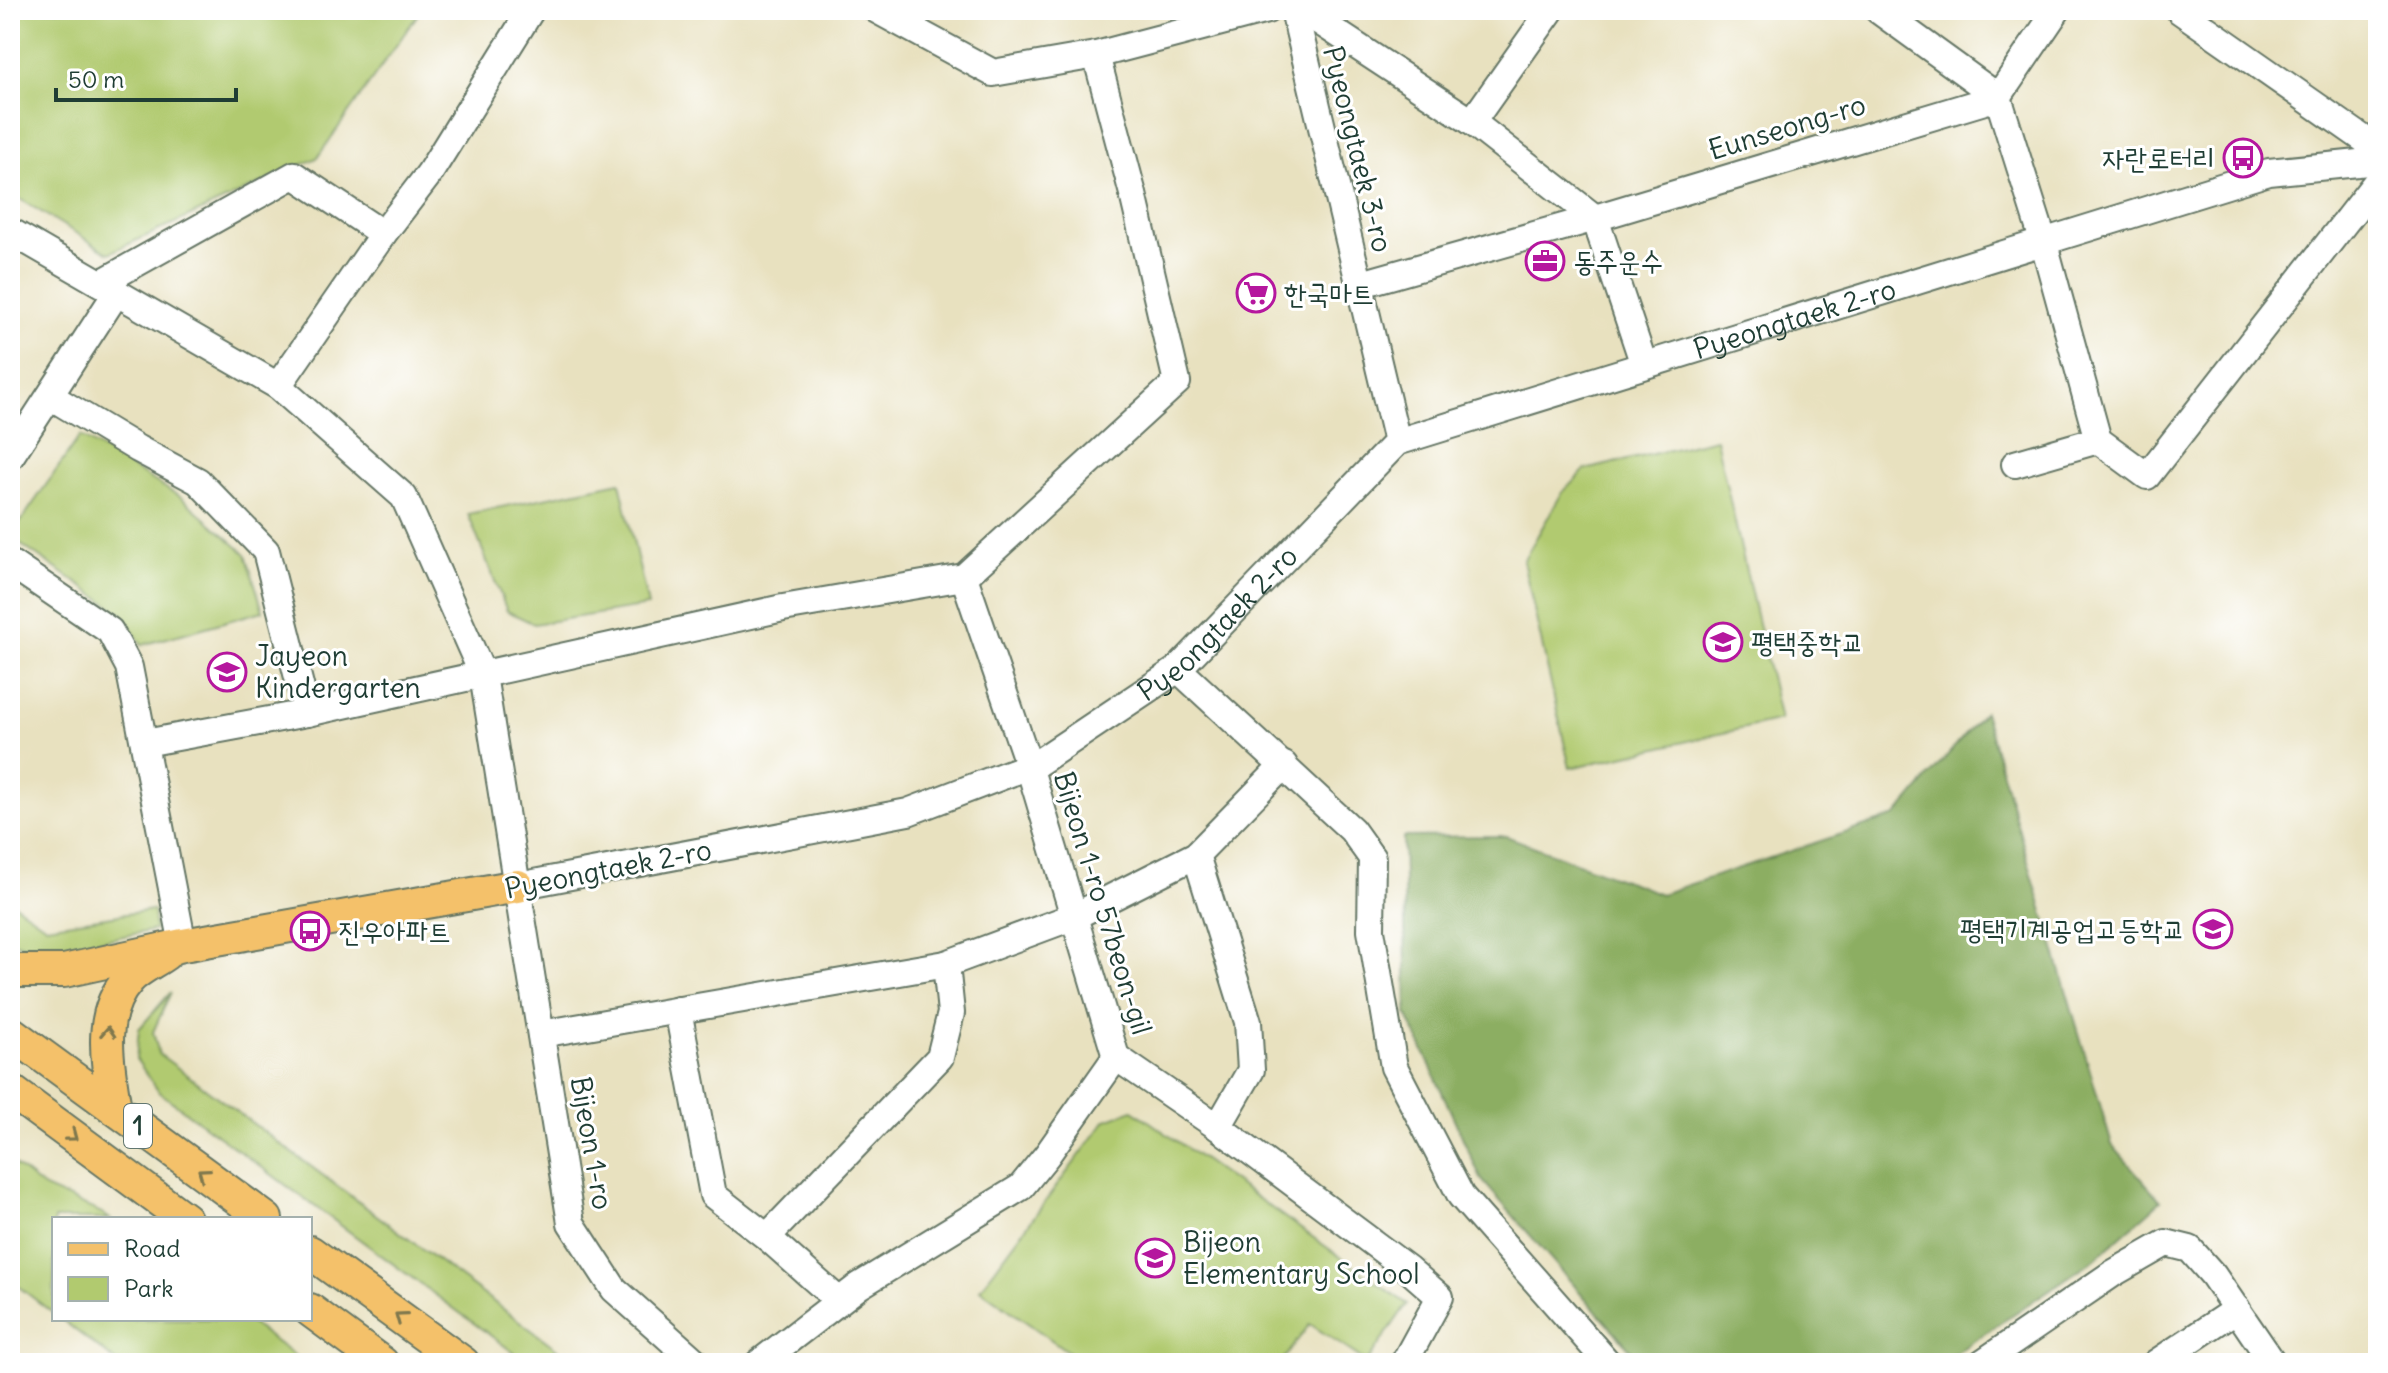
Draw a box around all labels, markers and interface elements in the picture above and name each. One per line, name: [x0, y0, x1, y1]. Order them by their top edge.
street label: Pyeongtaek 3-ro: [1315, 42, 1401, 256]
scale bar: [56, 52, 236, 102]
text: 50 m: [68, 64, 124, 94]
street label: Eunseong-ro: [1704, 86, 1870, 168]
bus stop icon: 자란로터리: [2222, 137, 2264, 179]
place label: 자란로터리: [2102, 140, 2215, 176]
office icon: 동주운수: [1524, 240, 1566, 282]
place label: 동주운수: [1573, 243, 1663, 279]
street label: Pyeongtaek 2-ro: [1689, 271, 1900, 367]
supermarket icon: 한국마트: [1235, 272, 1277, 314]
place label: 한국마트: [1284, 275, 1374, 311]
street label: Pyeongtaek 2-ro: [1130, 538, 1305, 709]
school or university icon: 평택중학교: [1702, 621, 1744, 663]
place label: 평택중학교: [1751, 624, 1864, 660]
place label: Jayeon Kindergarten: [255, 638, 421, 706]
school or university icon: Jayeon Kindergarten: [206, 651, 248, 693]
street label: Bijeon 1-ro 57beon-gil: [1046, 767, 1160, 1039]
street label: Pyeongtaek 2-ro: [502, 831, 714, 907]
school or university icon: 평택기계공업고등학교: [2192, 908, 2234, 950]
bus stop icon: 진우아파트: [289, 910, 331, 952]
place label: 평택기계공업고등학교: [1960, 911, 2185, 947]
place label: 진우아파트: [338, 913, 451, 949]
one-way arrow: [99, 1025, 116, 1038]
street label: Bijeon 1-ro: [563, 1074, 621, 1212]
road number: 1: [124, 1104, 152, 1148]
one-way arrow: [64, 1127, 78, 1141]
one-way arrow: [197, 1168, 211, 1183]
legend: [52, 1217, 312, 1321]
place label: Bijeon Elementary School: [1183, 1224, 1420, 1292]
text: Road: [124, 1233, 180, 1263]
school or university icon: Bijeon Elementary School: [1134, 1237, 1176, 1279]
text: Park: [124, 1273, 174, 1303]
one-way arrow: [394, 1312, 408, 1327]

